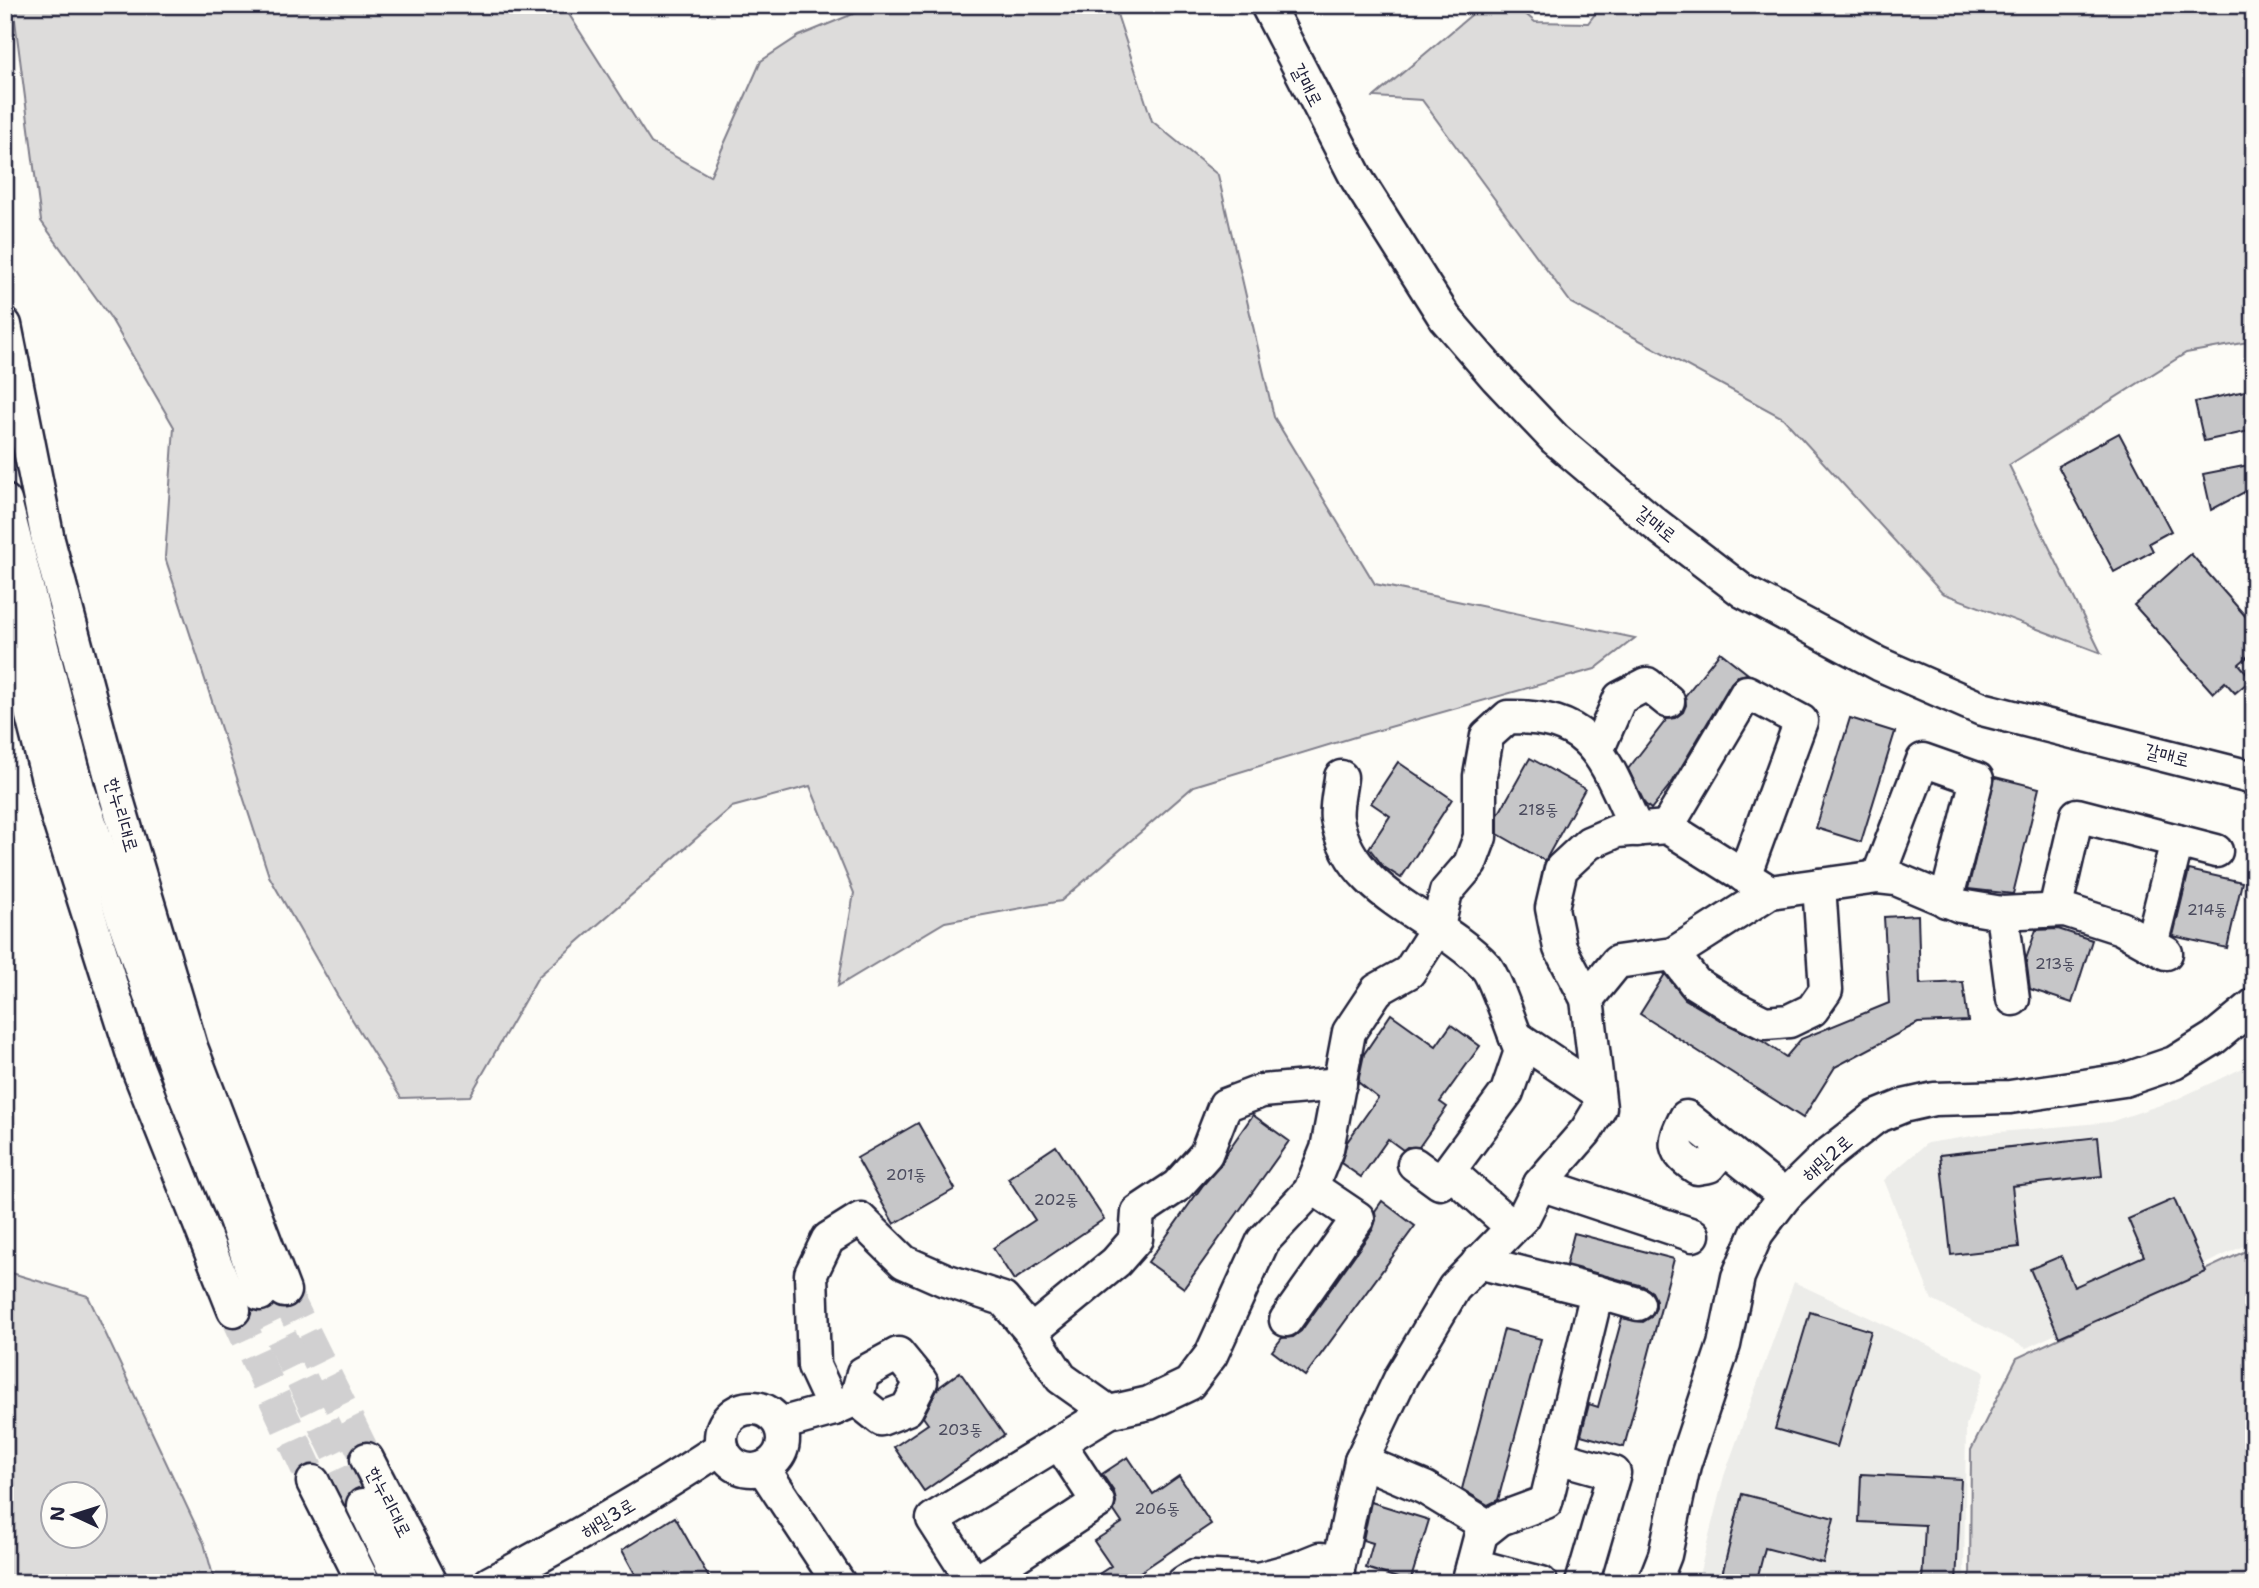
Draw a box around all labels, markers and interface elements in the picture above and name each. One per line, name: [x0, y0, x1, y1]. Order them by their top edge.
street label: 갈매로: [1285, 59, 1329, 111]
street label: 갈매로: [1630, 500, 1682, 548]
street label: 갈매로: [2142, 737, 2192, 773]
street label: 한누리대로: [99, 775, 145, 855]
house number: 218동: [1518, 799, 1558, 820]
house number: 214동: [2187, 899, 2227, 920]
house number: 213동: [2035, 953, 2075, 974]
street label: 해밀2로: [1796, 1129, 1858, 1187]
house number: 201동: [886, 1164, 926, 1185]
house number: 202동: [1034, 1189, 1078, 1210]
house number: 203동: [937, 1419, 983, 1440]
street label: 한누리대로: [361, 1462, 417, 1542]
north arrow: [38, 1480, 108, 1550]
street label: 해밀3로: [576, 1492, 640, 1544]
house number: 206동: [1134, 1498, 1180, 1519]
text: N: [45, 1505, 71, 1522]

